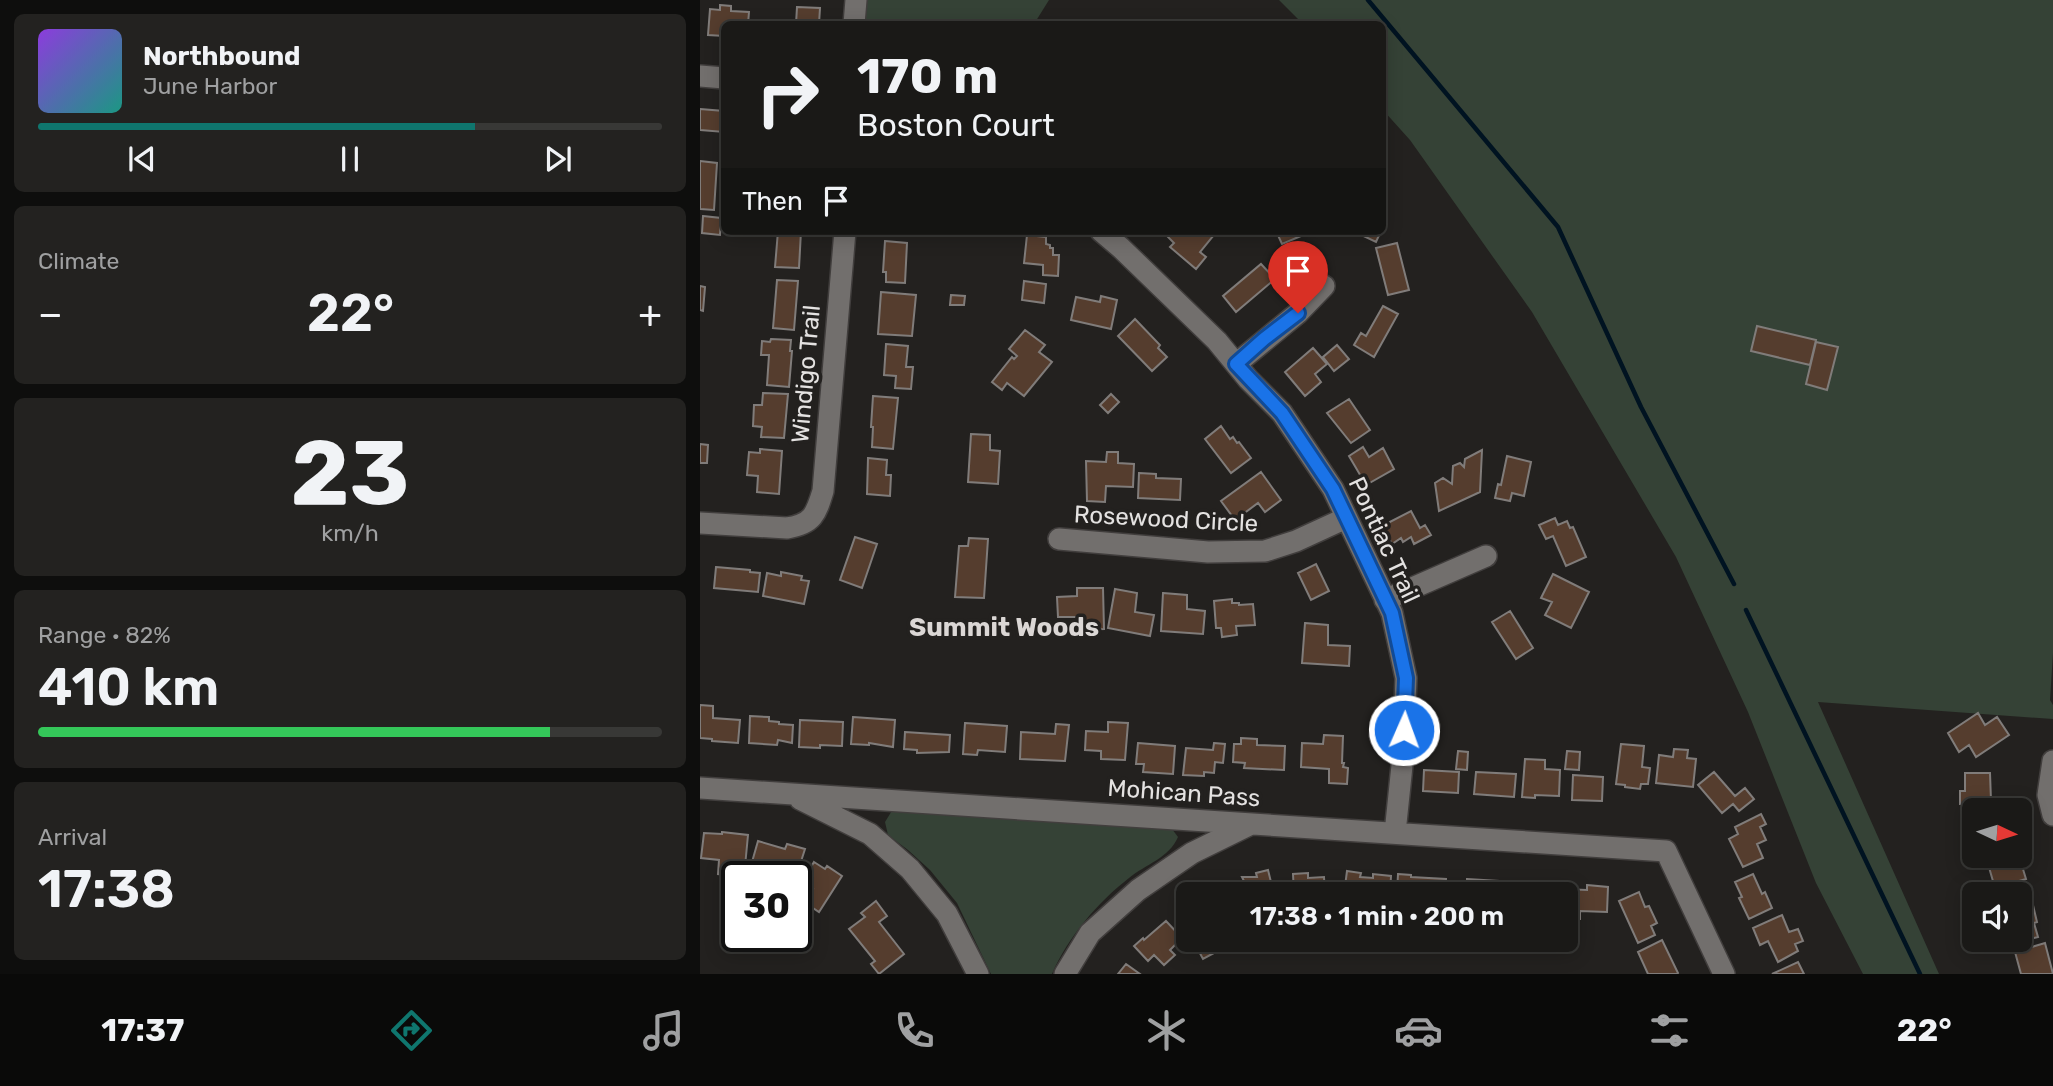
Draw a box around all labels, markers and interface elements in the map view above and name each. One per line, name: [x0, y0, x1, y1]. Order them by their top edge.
text: Northbound: [143, 41, 301, 72]
text: 170 m: [857, 47, 998, 105]
icon: right: [742, 49, 833, 140]
text: June Harbor: [143, 72, 277, 100]
text: Boston Court: [857, 106, 1055, 144]
icon: previous: [123, 140, 161, 178]
icon: pause: [331, 140, 369, 178]
icon: next: [539, 140, 577, 178]
icon: arrive: [817, 182, 855, 220]
text: Then: [742, 186, 803, 217]
pin: [1268, 241, 1328, 313]
text: Climate: [38, 247, 119, 275]
icon: arrive: [1279, 252, 1317, 290]
text: 22°: [307, 282, 394, 344]
text: −: [38, 291, 63, 337]
text: +: [638, 291, 662, 337]
street label: Windigo Trail: [786, 304, 826, 444]
text: 23: [290, 419, 410, 527]
street label: Pontiac Trail: [1343, 472, 1425, 608]
street label: Rosewood Circle: [1073, 500, 1259, 538]
text: km/h: [321, 519, 379, 547]
district label: Summit Woods: [909, 612, 1099, 643]
text: Range · 82%: [38, 621, 171, 649]
text: 410 km: [38, 656, 219, 718]
position arrow: [1367, 693, 1441, 767]
street label: Mohican Pass: [1107, 774, 1261, 812]
north arrow: [1962, 798, 2032, 868]
map controls: [1962, 798, 2032, 952]
text: Arrival: [38, 823, 107, 851]
text: 17:38: [38, 858, 175, 920]
speed limit sign: 30: [721, 861, 812, 952]
button: sound: [1962, 882, 2032, 952]
text: 17:38 · 1 min · 200 m: [1250, 901, 1504, 932]
icon: directions: [387, 1006, 436, 1055]
icon: music: [639, 1006, 688, 1055]
icon: phone: [890, 1006, 939, 1055]
icon: climate: [1142, 1006, 1191, 1055]
icon: car: [1394, 1006, 1443, 1055]
icon: filters: [1645, 1006, 1694, 1055]
text: 17:37: [101, 1011, 184, 1049]
text: 22°: [1897, 1011, 1952, 1049]

